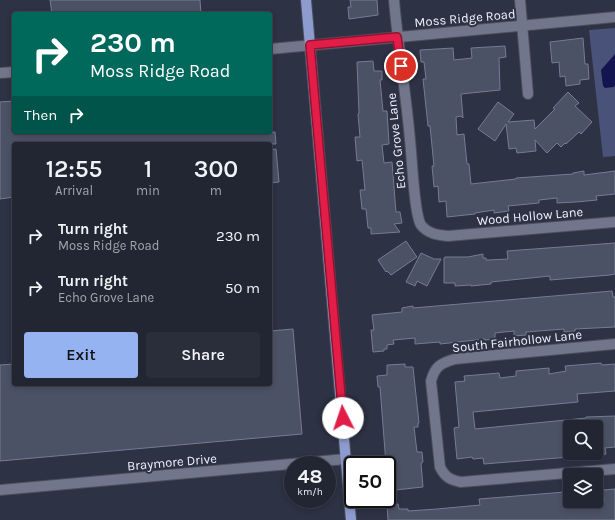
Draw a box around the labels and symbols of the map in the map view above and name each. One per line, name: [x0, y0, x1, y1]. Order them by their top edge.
street label: Moss Ridge Road: [414, 6, 516, 30]
pin: [384, 49, 418, 83]
street label: Echo Grove Lane: [383, 92, 408, 190]
street label: Wood Hollow Lane: [476, 204, 584, 228]
street label: South Fairhollow Lane: [451, 327, 583, 355]
position arrow: [322, 397, 364, 439]
street label: Braymore Drive: [126, 451, 218, 473]
speed limit sign: 50: [344, 456, 396, 508]

